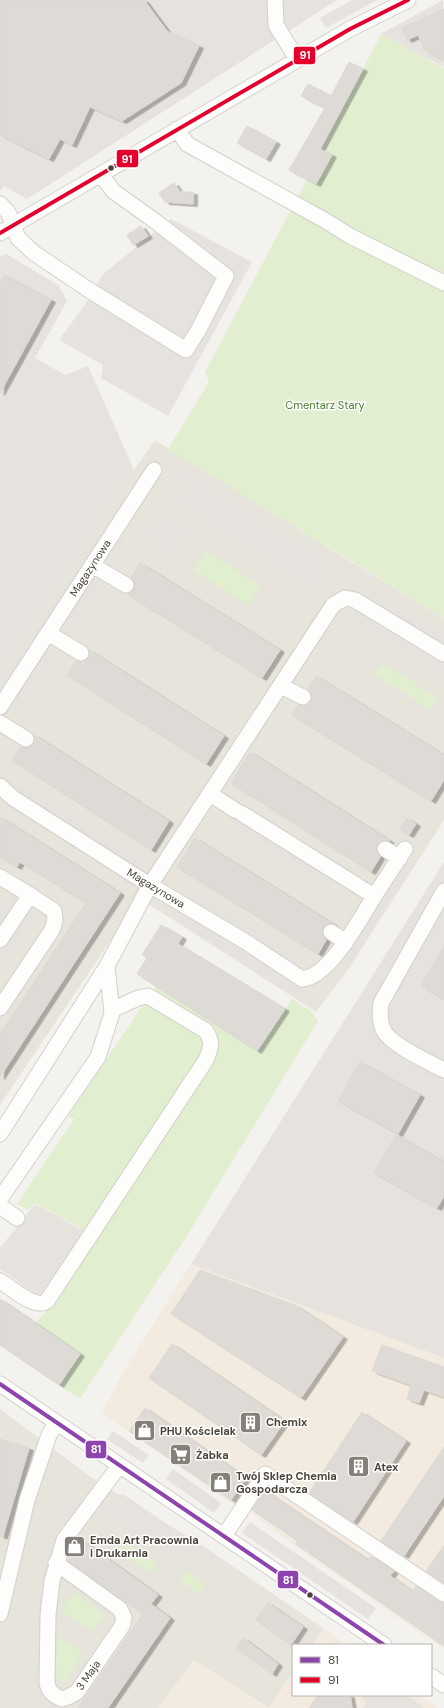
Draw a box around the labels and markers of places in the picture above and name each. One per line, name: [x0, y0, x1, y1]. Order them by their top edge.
unlabelled marker: [106, 163, 116, 173]
building icon: Chemix: [237, 1409, 263, 1435]
place label: Chemix: [266, 1415, 308, 1429]
shop icon: PHU Kościelak: [131, 1418, 157, 1444]
place label: PHU Kościelak: [160, 1424, 237, 1438]
supermarket icon: Żabka: [167, 1442, 193, 1468]
place label: Żabka: [196, 1448, 229, 1462]
building icon: Atex: [345, 1454, 371, 1480]
place label: Atex: [374, 1460, 399, 1474]
shop icon: Twój Sklep Chemia Gospodarcza: [208, 1469, 234, 1495]
place label: Twój Sklep Chemia Gospodarcza: [236, 1469, 337, 1496]
shop icon: Emda Art Pracownia i Drukarnia: [62, 1533, 88, 1559]
place label: Emda Art Pracownia i Drukarnia: [90, 1533, 199, 1560]
unlabelled marker: [305, 1590, 315, 1600]

